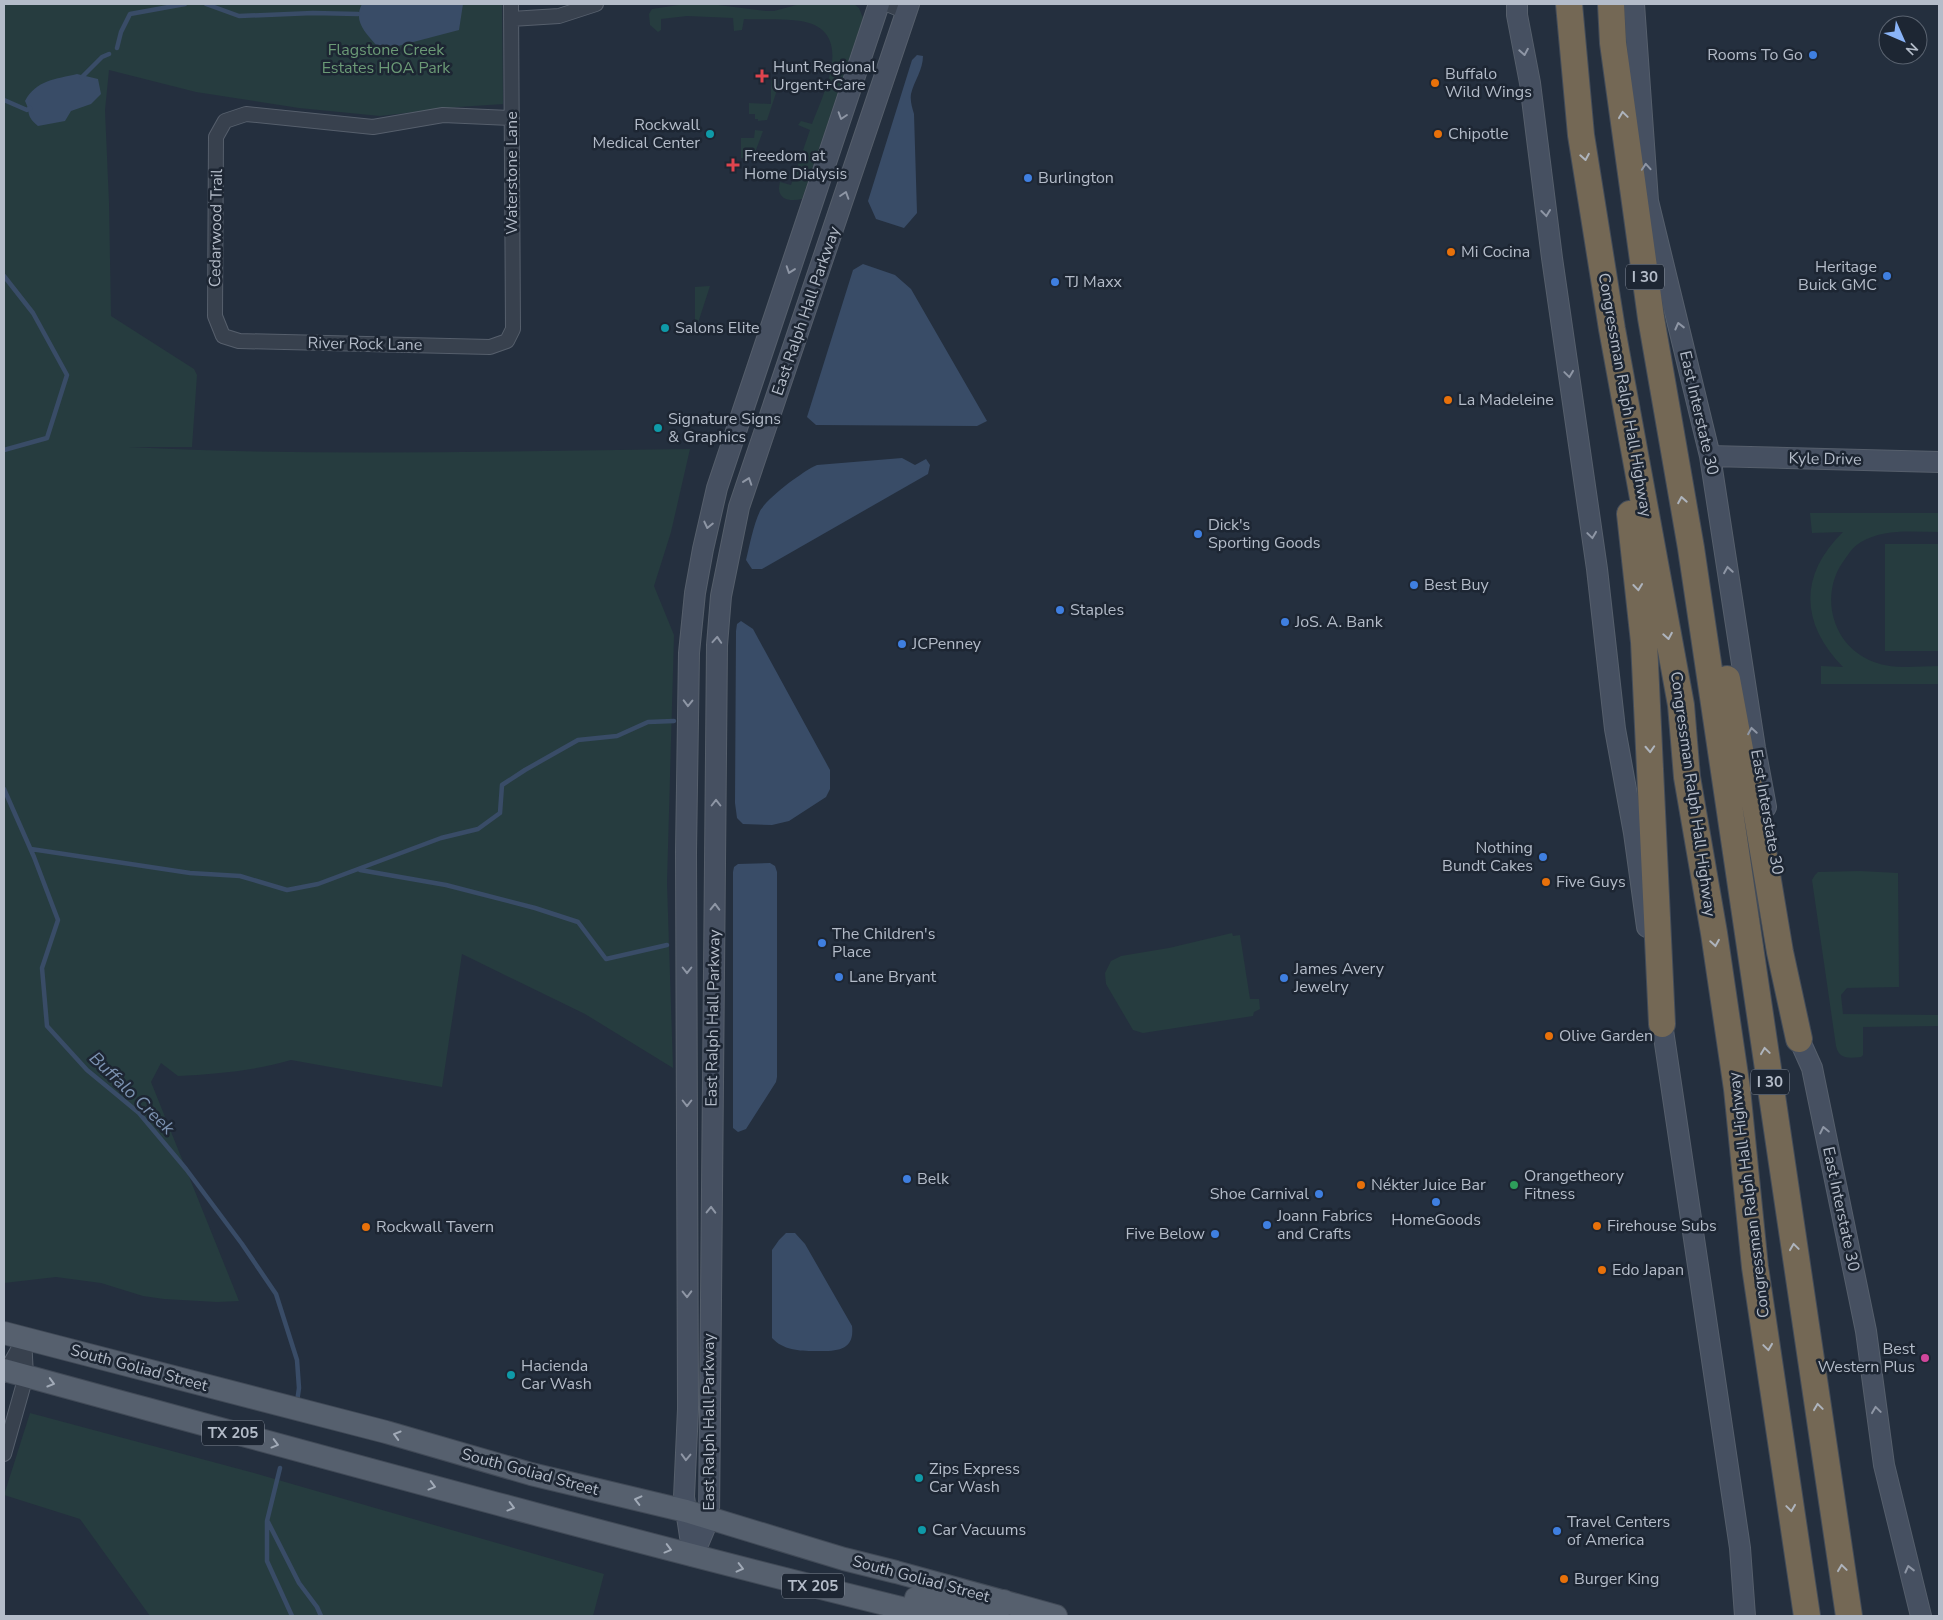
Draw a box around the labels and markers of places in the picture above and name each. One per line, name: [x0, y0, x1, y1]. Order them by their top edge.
place label: Rooms To Go: [1707, 44, 1803, 66]
marker: Rooms To Go: [1807, 49, 1819, 61]
place label: Hunt Regional Urgent+Care: [773, 56, 877, 96]
place label: Buffalo Wild Wings: [1445, 63, 1532, 103]
marker: Hunt Regional Urgent+Care: [755, 69, 769, 83]
marker: Buffalo Wild Wings: [1429, 77, 1441, 89]
place label: Rockwall Medical Center: [593, 114, 700, 154]
place label: Chipotle: [1448, 123, 1508, 145]
marker: Rockwall Medical Center: [704, 128, 716, 140]
marker: Chipotle: [1432, 128, 1444, 140]
place label: Freedom at Home Dialysis: [744, 145, 847, 185]
marker: Freedom at Home Dialysis: [726, 158, 740, 172]
place label: Burlington: [1038, 167, 1114, 189]
marker: Burlington: [1022, 172, 1034, 184]
place label: Mi Cocina: [1461, 241, 1530, 263]
marker: Mi Cocina: [1445, 246, 1457, 258]
place label: Heritage Buick GMC: [1798, 256, 1877, 296]
marker: Heritage Buick GMC: [1881, 270, 1893, 282]
place label: TJ Maxx: [1065, 271, 1123, 293]
marker: TJ Maxx: [1049, 276, 1061, 288]
place label: Salons Elite: [675, 317, 760, 339]
marker: Salons Elite: [659, 322, 671, 334]
place label: La Madeleine: [1458, 389, 1554, 411]
marker: La Madeleine: [1442, 394, 1454, 406]
place label: Signature Signs & Graphics: [668, 408, 781, 448]
marker: Signature Signs & Graphics: [652, 422, 664, 434]
place label: Dick's Sporting Goods: [1208, 514, 1321, 554]
marker: Dick's Sporting Goods: [1192, 528, 1204, 540]
place label: Best Buy: [1424, 574, 1489, 596]
marker: Best Buy: [1408, 579, 1420, 591]
place label: Staples: [1070, 599, 1124, 621]
marker: Staples: [1054, 604, 1066, 616]
place label: JoS. A. Bank: [1294, 611, 1384, 633]
marker: JoS. A. Bank: [1279, 616, 1291, 628]
place label: JCPenney: [911, 633, 982, 655]
marker: JCPenney: [896, 638, 908, 650]
place label: Nothing Bundt Cakes: [1442, 837, 1533, 877]
marker: Nothing Bundt Cakes: [1537, 851, 1549, 863]
place label: Five Guys: [1556, 871, 1626, 893]
marker: Five Guys: [1540, 876, 1552, 888]
place label: The Children's Place: [832, 923, 935, 963]
marker: The Children's Place: [816, 937, 828, 949]
place label: James Avery Jewelry: [1293, 958, 1385, 998]
place label: Lane Bryant: [849, 966, 937, 988]
marker: Lane Bryant: [833, 971, 845, 983]
marker: James Avery Jewelry: [1278, 972, 1290, 984]
place label: Olive Garden: [1559, 1025, 1653, 1047]
marker: Olive Garden: [1543, 1030, 1555, 1042]
place label: Orangetheory Fitness: [1524, 1165, 1625, 1205]
place label: Belk: [917, 1168, 950, 1190]
marker: Belk: [901, 1173, 913, 1185]
place label: Nékter Juice Bar: [1371, 1174, 1486, 1196]
marker: Nékter Juice Bar: [1355, 1179, 1367, 1191]
marker: Orangetheory Fitness: [1508, 1179, 1520, 1191]
place label: Shoe Carnival: [1210, 1183, 1309, 1205]
marker: Shoe Carnival: [1313, 1188, 1325, 1200]
marker: HomeGoods: [1430, 1196, 1442, 1208]
place label: Joann Fabrics and Crafts: [1276, 1205, 1373, 1245]
place label: HomeGoods: [1391, 1209, 1481, 1231]
place label: Firehouse Subs: [1607, 1215, 1717, 1237]
place label: Rockwall Tavern: [376, 1216, 494, 1238]
marker: Joann Fabrics and Crafts: [1261, 1219, 1273, 1231]
marker: Firehouse Subs: [1591, 1220, 1603, 1232]
marker: Rockwall Tavern: [360, 1221, 372, 1233]
place label: Five Below: [1126, 1223, 1206, 1245]
marker: Five Below: [1209, 1228, 1221, 1240]
place label: Edo Japan: [1612, 1259, 1684, 1281]
marker: Edo Japan: [1596, 1264, 1608, 1276]
place label: Best Western Plus: [1818, 1338, 1915, 1378]
marker: Best Western Plus: [1919, 1352, 1931, 1364]
place label: Hacienda Car Wash: [521, 1355, 592, 1395]
marker: Hacienda Car Wash: [505, 1369, 517, 1381]
place label: Zips Express Car Wash: [929, 1458, 1020, 1498]
marker: Zips Express Car Wash: [913, 1472, 925, 1484]
place label: Travel Centers of America: [1567, 1511, 1670, 1551]
place label: Car Vacuums: [932, 1519, 1026, 1541]
marker: Car Vacuums: [916, 1524, 928, 1536]
marker: Travel Centers of America: [1551, 1525, 1563, 1537]
place label: Burger King: [1574, 1568, 1659, 1590]
marker: Burger King: [1558, 1573, 1570, 1585]

